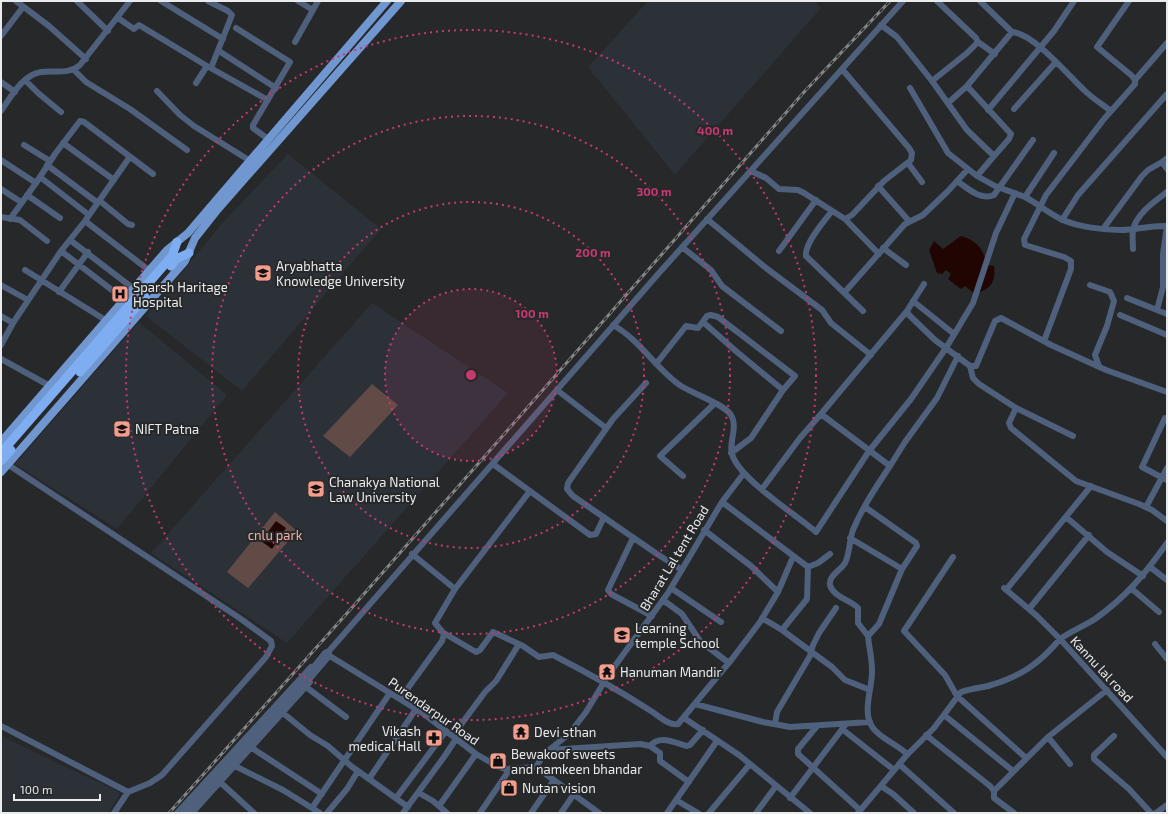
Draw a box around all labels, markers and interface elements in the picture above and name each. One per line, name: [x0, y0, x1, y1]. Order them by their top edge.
text: 400 m: [697, 123, 733, 137]
text: 300 m: [636, 184, 672, 198]
text: 200 m: [575, 245, 611, 259]
place label: Aryabhatta Knowledge University: [276, 258, 405, 289]
school or university icon: Aryabhatta Knowledge University: [253, 263, 273, 283]
place label: Sparsh Haritage Hospital: [133, 279, 228, 310]
hospital icon: Sparsh Haritage Hospital: [110, 284, 130, 304]
text: 100 m: [515, 306, 549, 320]
centre of rings: [464, 368, 478, 382]
school or university icon: NIFT Patna: [112, 419, 132, 439]
place label: NIFT Patna: [135, 421, 199, 437]
place label: Chanakya National Law University: [329, 474, 440, 505]
school or university icon: Chanakya National Law University: [306, 479, 326, 499]
street label: Bharat Lal tent Road: [636, 502, 712, 614]
park label: cnlu park: [248, 527, 303, 543]
place label: Learning temple School: [635, 620, 720, 651]
school or university icon: Learning temple School: [612, 625, 632, 645]
street label: Kannu lal road: [1067, 633, 1137, 705]
temple icon: Hanuman Mandir: [597, 662, 617, 682]
place label: Hanuman Mandir: [620, 664, 722, 680]
street label: Purendarpur Road: [386, 674, 482, 748]
temple icon: Devi sthan: [511, 722, 531, 742]
place label: Vikash medical Hall: [348, 723, 421, 754]
place label: Devi sthan: [534, 724, 596, 740]
pharmacy icon: Vikash medical Hall: [424, 728, 444, 748]
place label: Bewakoof sweets and namkeen bhandar: [511, 746, 642, 777]
shop icon: Bewakoof sweets and namkeen bhandar: [488, 751, 508, 771]
scale bar: [14, 776, 100, 802]
shop icon: Nutan vision: [499, 778, 519, 798]
place label: Nutan vision: [522, 780, 596, 796]
text: 100 m: [20, 782, 52, 796]

